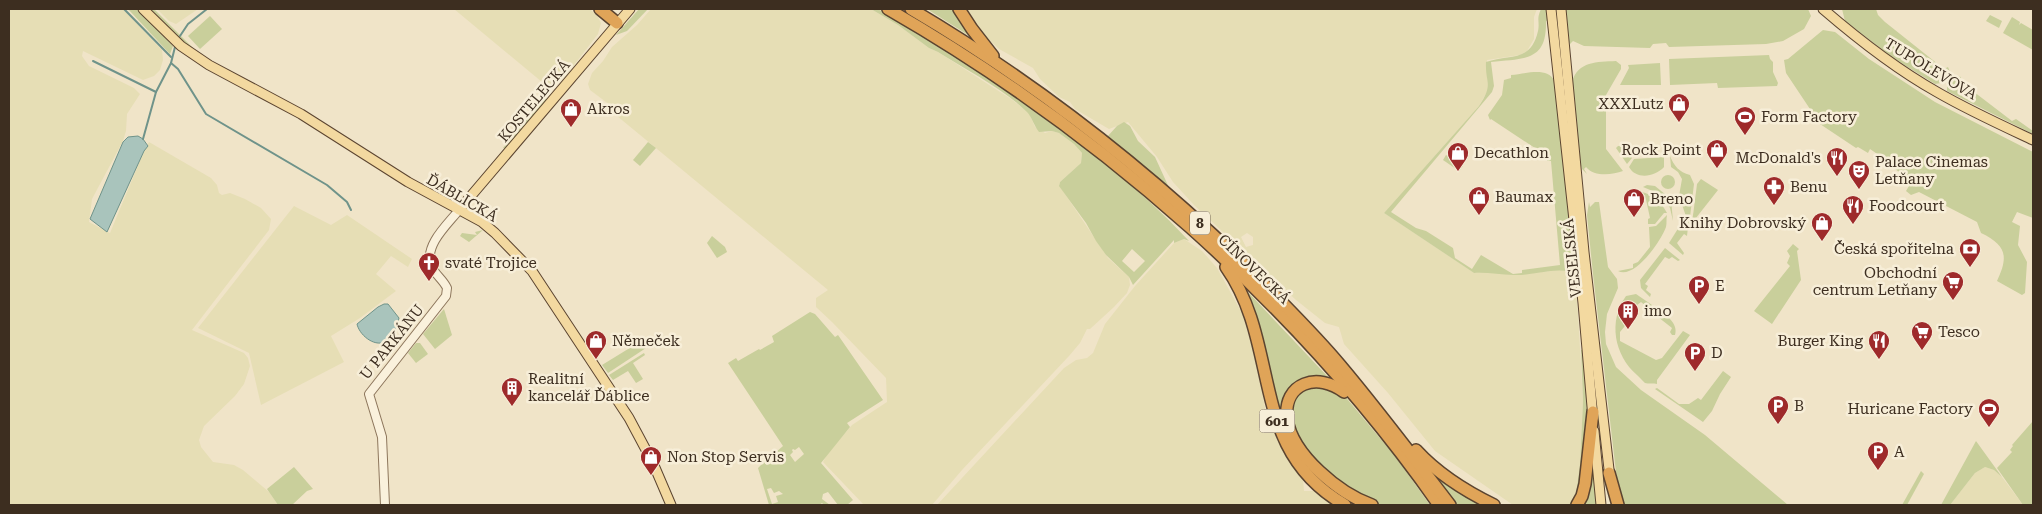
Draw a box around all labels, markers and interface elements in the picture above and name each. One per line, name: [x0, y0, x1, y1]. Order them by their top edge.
street label: TUPOLEVOVA: [1881, 34, 1981, 104]
street label: KOSTELECKÁ: [494, 56, 574, 146]
shop icon: XXXLutz: [1667, 92, 1691, 123]
place label: XXXLutz: [1598, 95, 1663, 113]
shop icon: Akros: [559, 97, 583, 128]
place label: Akros: [587, 100, 630, 118]
sports icon: Form Factory: [1733, 105, 1757, 136]
place label: Form Factory: [1761, 108, 1857, 126]
shop icon: Rock Point: [1705, 138, 1729, 169]
shop icon: Decathlon: [1446, 141, 1470, 172]
place label: Rock Point: [1621, 141, 1701, 159]
place label: Decathlon: [1474, 144, 1549, 162]
restaurant icon: McDonald's: [1825, 146, 1849, 177]
place label: McDonald's: [1736, 149, 1821, 167]
place label: Palace Cinemas Letňany: [1875, 153, 1988, 188]
theatre icon: Palace Cinemas Letňany: [1847, 159, 1871, 190]
street label: ĎÁBLICKÁ: [423, 170, 501, 226]
pharmacy icon: Benu: [1762, 175, 1786, 206]
place label: Benu: [1790, 178, 1828, 196]
shop icon: Baumax: [1467, 185, 1491, 216]
shop icon: Breno: [1622, 187, 1646, 218]
place label: Baumax: [1495, 188, 1553, 206]
place label: Breno: [1650, 190, 1693, 208]
restaurant icon: Foodcourt: [1841, 194, 1865, 225]
place label: Foodcourt: [1869, 197, 1945, 215]
shop icon: Knihy Dobrovský: [1810, 211, 1834, 242]
road number: 8: [1190, 212, 1210, 234]
place label: Knihy Dobrovský: [1679, 214, 1806, 232]
street label: VESELSKÁ: [1559, 217, 1585, 298]
street label: CÍNOVECKÁ: [1215, 230, 1294, 308]
bank icon: Česká spořitelna: [1958, 237, 1982, 268]
place label: Česká spořitelna: [1834, 240, 1954, 258]
church icon: svaté Trojice: [417, 251, 441, 282]
place label: svaté Trojice: [445, 254, 537, 272]
place label: Obchodní centrum Letňany: [1813, 264, 1937, 299]
supermarket icon: Obchodní centrum Letňany: [1941, 270, 1965, 301]
parking icon: E: [1687, 274, 1711, 305]
place label: E: [1715, 277, 1725, 295]
building icon: imo: [1616, 299, 1640, 330]
street label: U PARKÁNU: [356, 301, 428, 383]
place label: imo: [1644, 302, 1672, 320]
supermarket icon: Tesco: [1910, 320, 1934, 351]
place label: Tesco: [1938, 323, 1980, 341]
shop icon: Němeček: [584, 329, 608, 360]
restaurant icon: Burger King: [1867, 329, 1891, 360]
place label: Němeček: [612, 332, 681, 350]
place label: Burger King: [1778, 332, 1863, 350]
parking icon: D: [1683, 341, 1707, 372]
place label: D: [1711, 344, 1723, 362]
place label: Realitní kancelář Ďáblice: [528, 370, 649, 405]
building icon: Realitní kancelář Ďáblice: [500, 376, 524, 407]
parking icon: B: [1766, 394, 1790, 425]
place label: B: [1794, 397, 1804, 415]
sports icon: Huricane Factory: [1977, 397, 2001, 428]
place label: Huricane Factory: [1847, 400, 1973, 418]
road number: 601: [1260, 410, 1294, 432]
parking icon: A: [1866, 440, 1890, 471]
place label: A: [1894, 443, 1905, 461]
shop icon: Non Stop Servis: [639, 445, 663, 476]
place label: Non Stop Servis: [667, 448, 784, 466]

